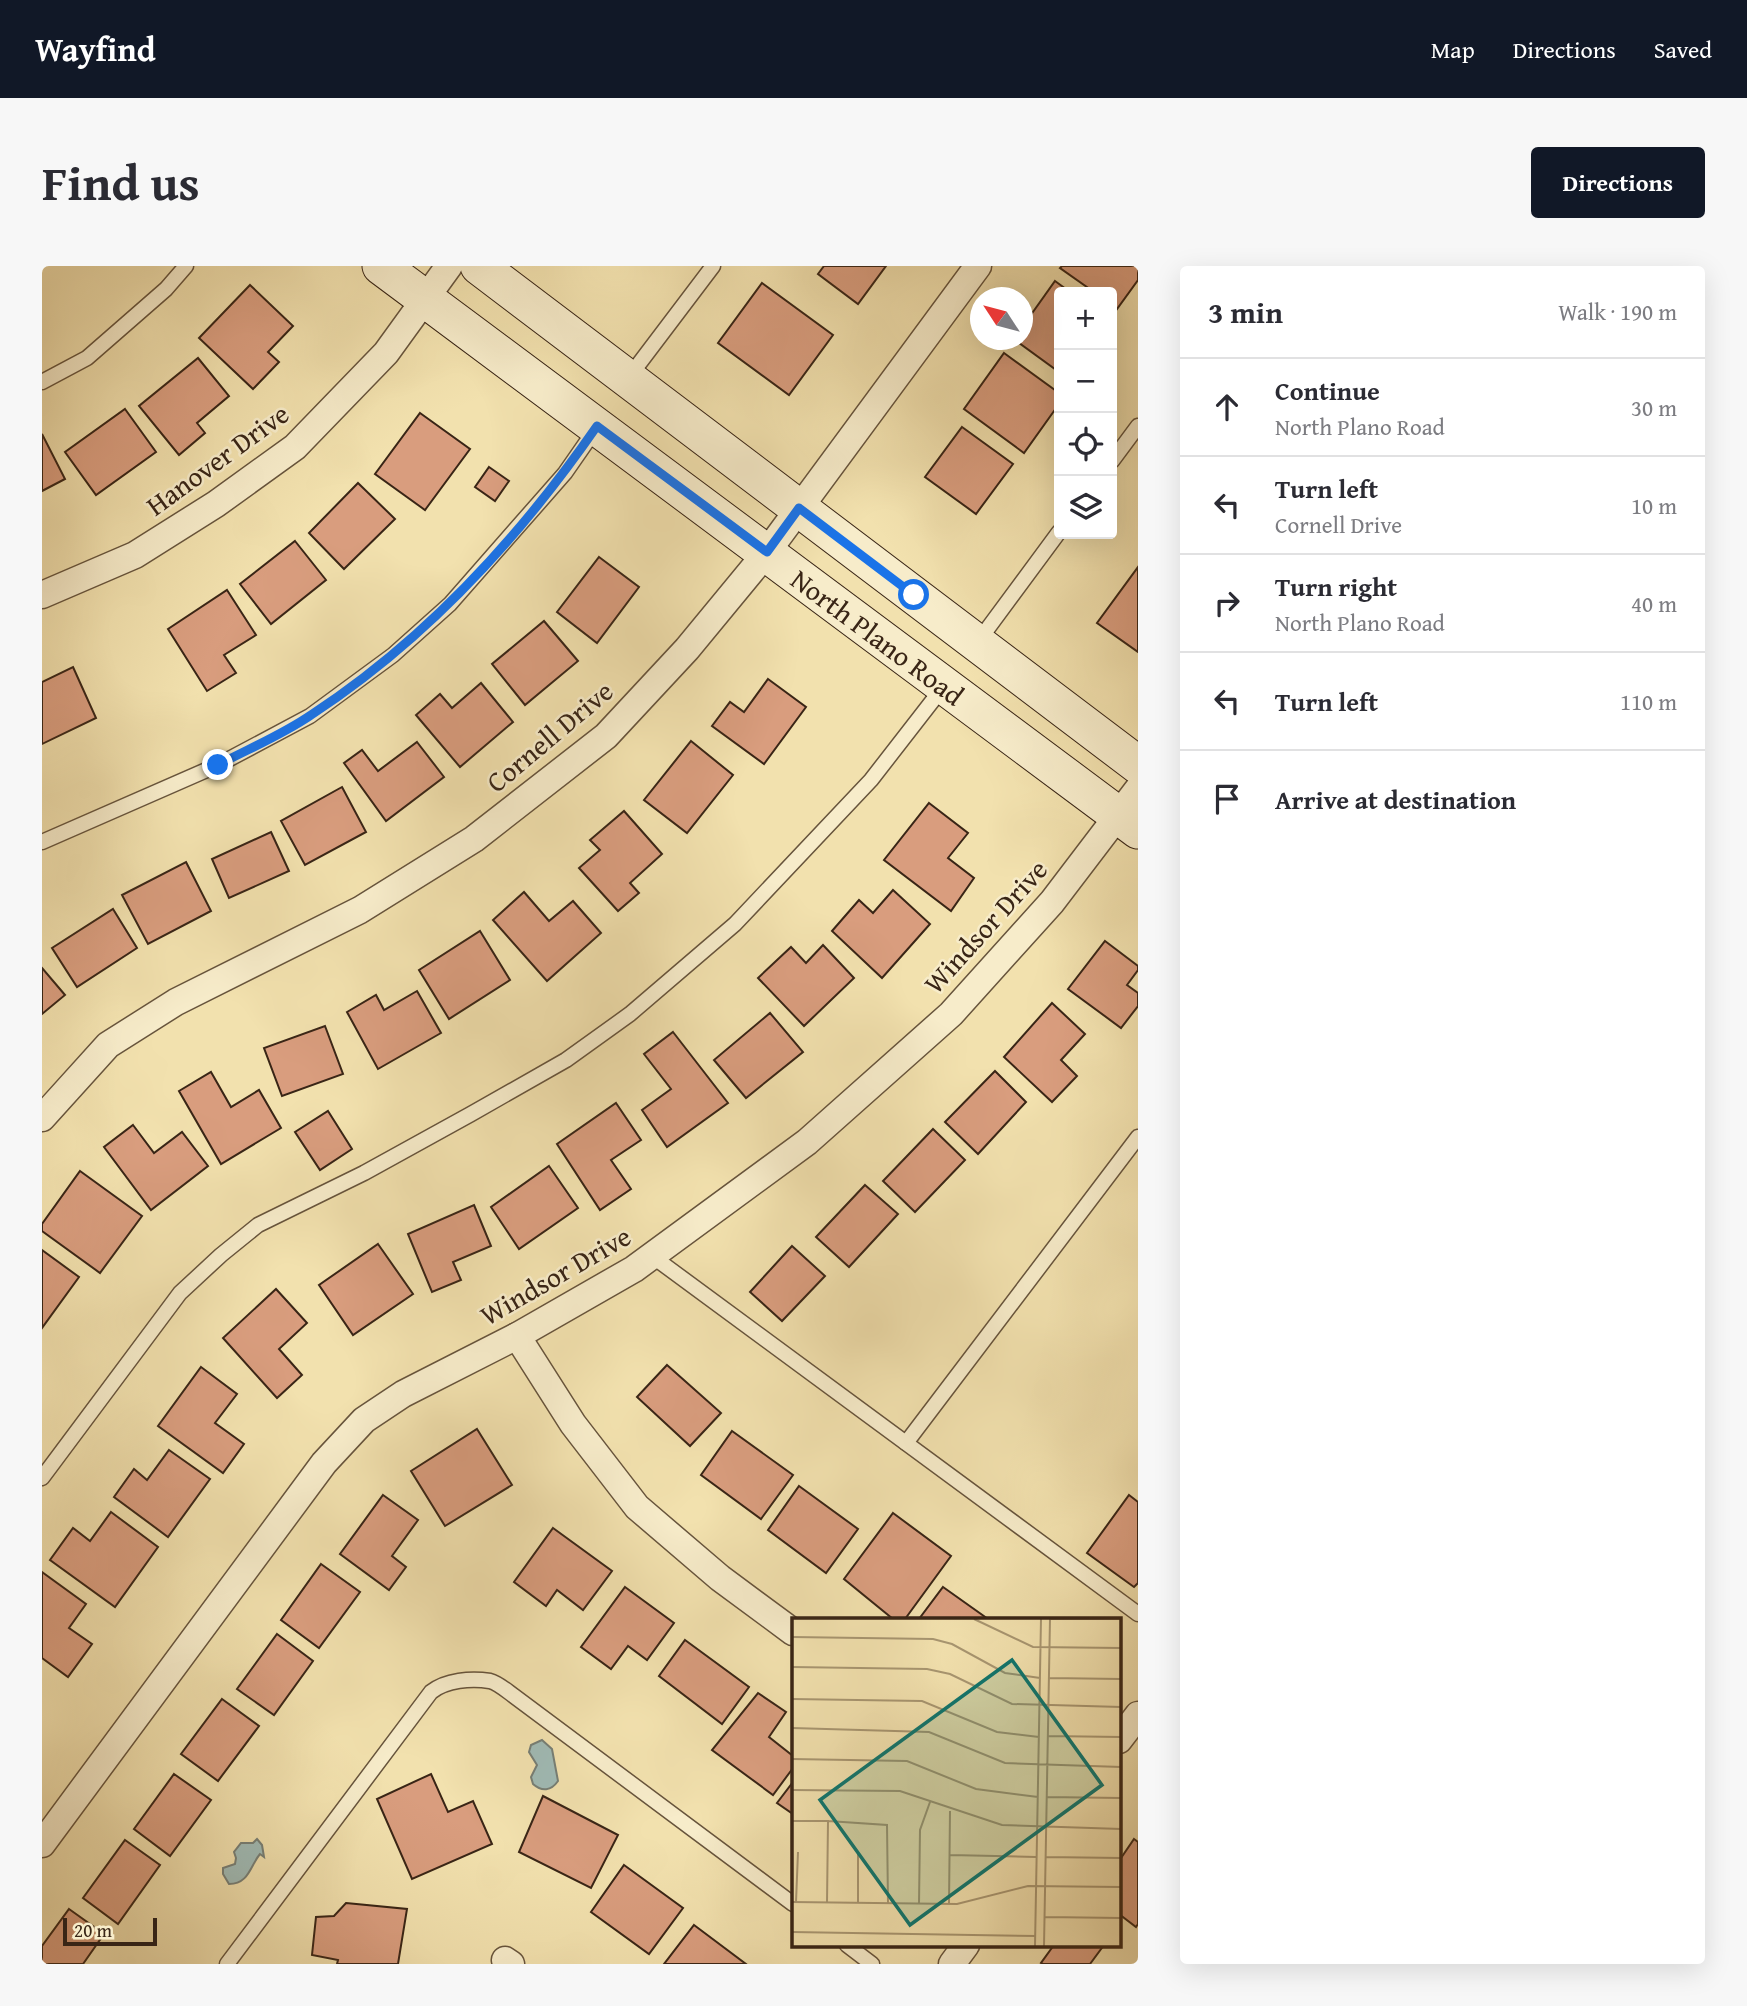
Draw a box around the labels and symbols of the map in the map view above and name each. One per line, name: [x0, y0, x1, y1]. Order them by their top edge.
north arrow: [970, 287, 1033, 350]
street label: Hanover Drive: [137, 393, 297, 525]
street label: North Plano Road: [783, 558, 973, 715]
route start: [898, 579, 929, 610]
street label: Cornell Drive: [477, 671, 621, 801]
route end: [202, 749, 233, 780]
street label: Windsor Drive: [913, 850, 1057, 1002]
street label: Windsor Drive: [472, 1215, 638, 1335]
inset map: [792, 1618, 1120, 1946]
scale bar: [63, 1915, 158, 1947]

